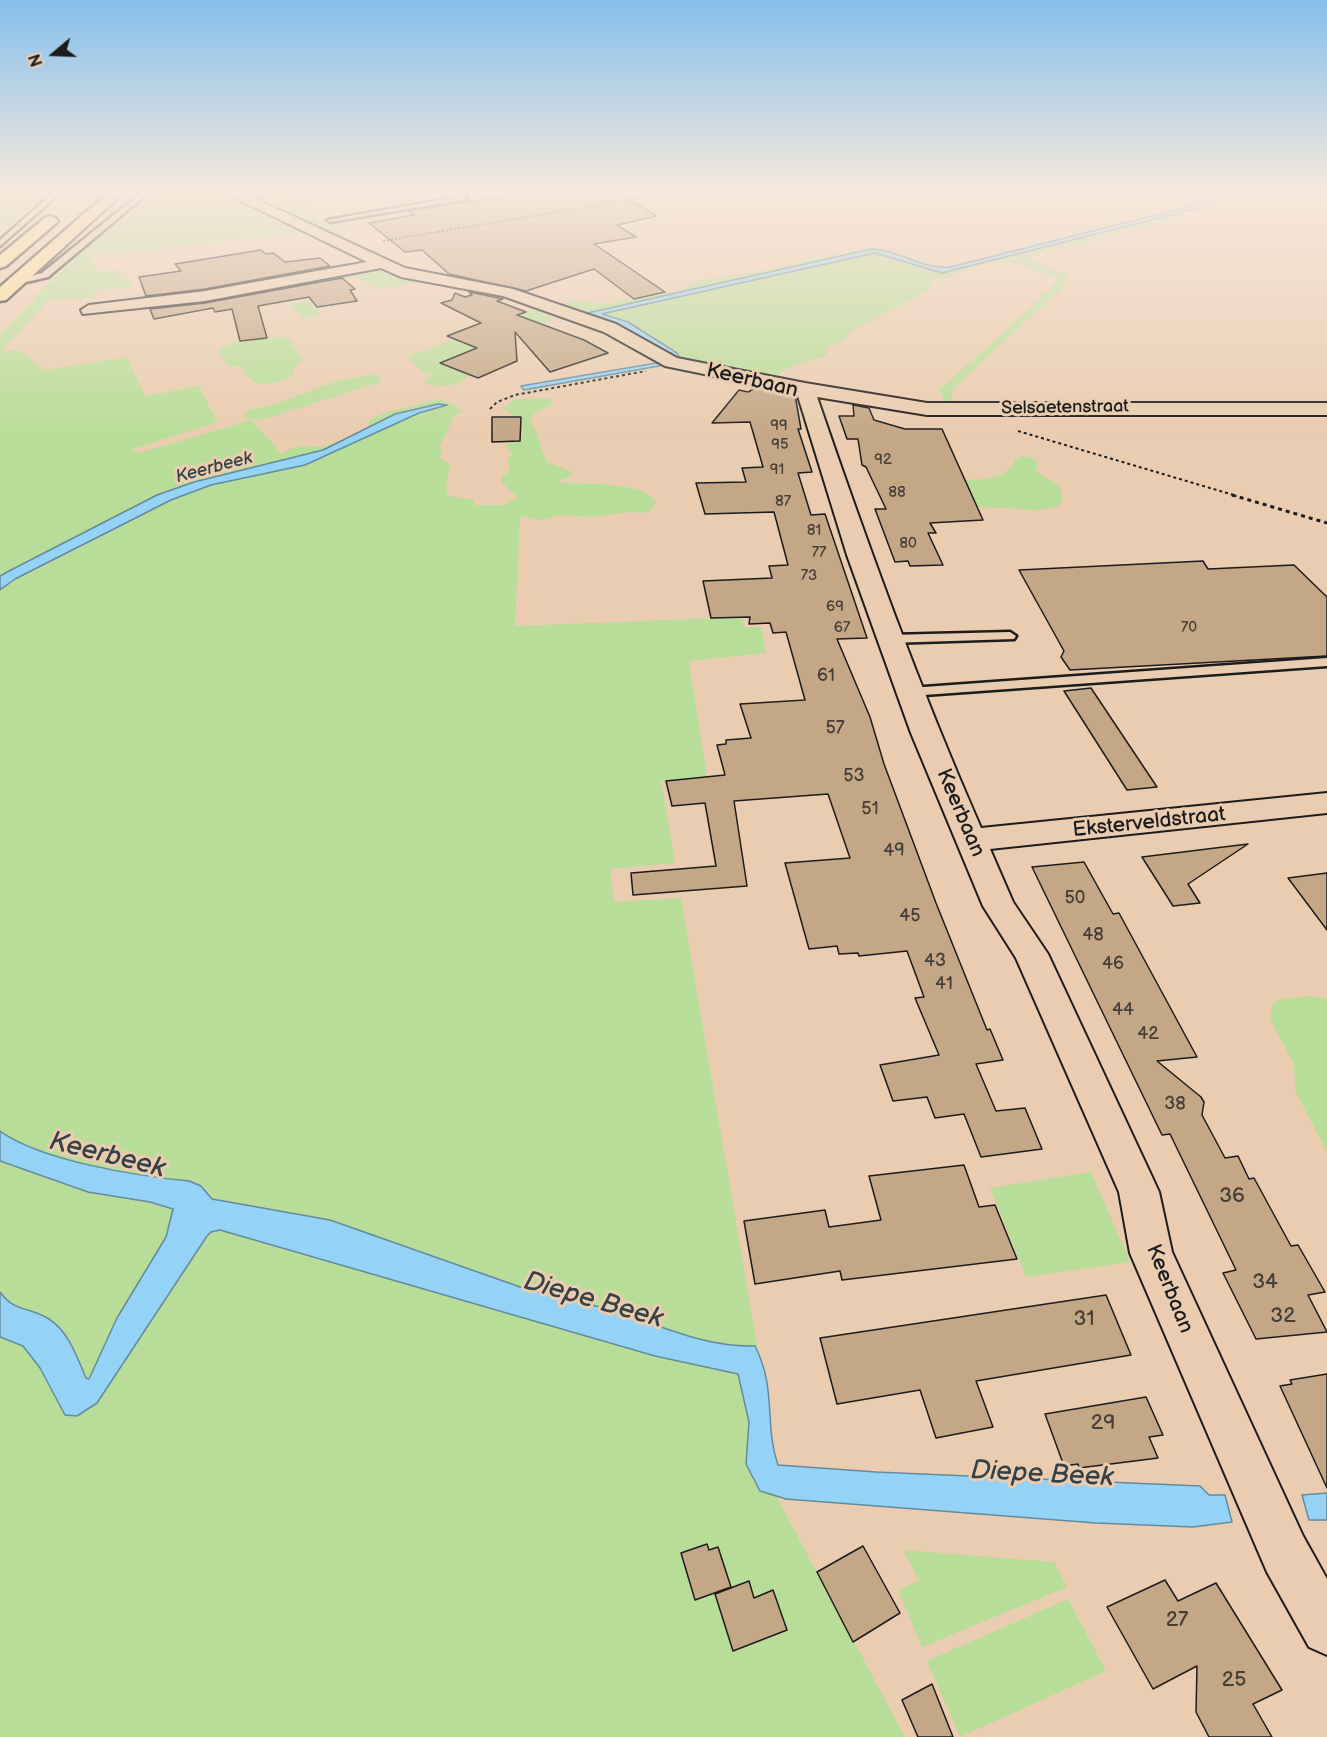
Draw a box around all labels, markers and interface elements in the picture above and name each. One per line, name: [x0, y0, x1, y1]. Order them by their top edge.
north arrow: [24, 24, 84, 84]
text: N: [26, 51, 47, 69]
street label: Keerbaan: [704, 358, 800, 404]
street label: Selsaetenstraat: [1001, 396, 1129, 420]
house number: 99: [770, 417, 788, 435]
house number: 95: [771, 436, 789, 454]
water label: Keerbeek: [173, 447, 255, 489]
house number: 92: [874, 451, 892, 469]
house number: 91: [770, 461, 784, 479]
house number: 88: [888, 484, 906, 502]
house number: 87: [775, 493, 791, 511]
house number: 81: [807, 522, 821, 540]
house number: 80: [899, 535, 917, 553]
house number: 77: [812, 544, 826, 562]
house number: 73: [801, 567, 817, 585]
house number: 69: [826, 598, 844, 616]
house number: 67: [834, 619, 850, 637]
house number: 70: [1181, 619, 1197, 637]
house number: 61: [817, 665, 835, 687]
house number: 57: [825, 717, 845, 739]
house number: 53: [843, 765, 865, 787]
street label: Keerbaan: [930, 765, 990, 861]
house number: 51: [861, 798, 879, 820]
street label: Eksterveldstraat: [1071, 802, 1227, 844]
house number: 49: [883, 840, 905, 862]
house number: 50: [1065, 887, 1085, 909]
house number: 45: [899, 905, 921, 927]
house number: 48: [1082, 924, 1104, 946]
house number: 43: [924, 950, 946, 972]
house number: 46: [1102, 953, 1124, 975]
house number: 41: [935, 973, 953, 995]
house number: 44: [1112, 999, 1134, 1021]
house number: 42: [1137, 1023, 1159, 1045]
house number: 38: [1164, 1093, 1186, 1115]
water label: Keerbeek: [46, 1126, 168, 1186]
house number: 36: [1219, 1184, 1245, 1210]
street label: Keerbaan: [1140, 1241, 1198, 1337]
water label: Diepe Beek: [520, 1266, 666, 1336]
house number: 34: [1252, 1270, 1278, 1296]
house number: 32: [1270, 1304, 1296, 1330]
house number: 31: [1073, 1307, 1095, 1333]
house number: 29: [1091, 1411, 1115, 1437]
water label: Diepe Beek: [970, 1455, 1114, 1495]
house number: 27: [1166, 1608, 1188, 1634]
house number: 25: [1222, 1668, 1246, 1694]

